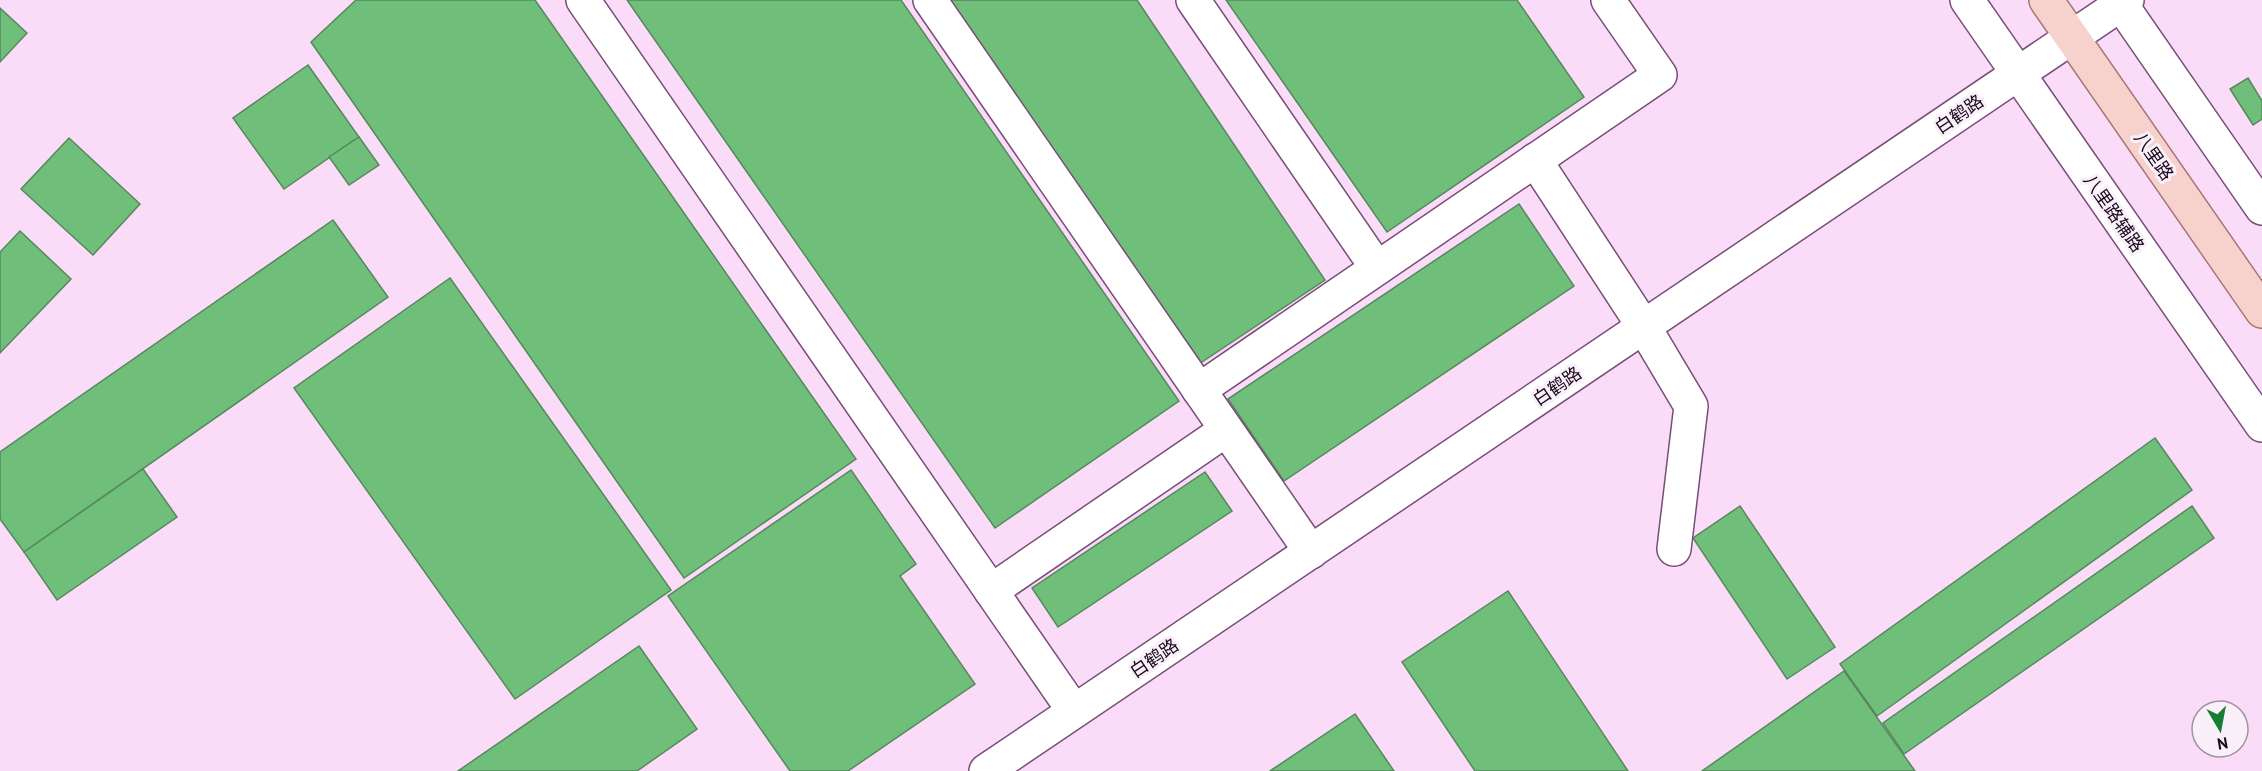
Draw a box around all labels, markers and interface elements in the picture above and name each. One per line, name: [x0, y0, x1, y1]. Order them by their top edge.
street label: 白鹤路: [1930, 89, 1988, 139]
street label: 八里路: [2129, 127, 2179, 185]
street label: 八里路辅路: [2079, 170, 2149, 256]
street label: 白鹤路: [1528, 361, 1586, 411]
street label: 白鹤路: [1125, 633, 1183, 683]
north arrow: [2190, 699, 2250, 759]
text: N: [2216, 733, 2230, 755]

